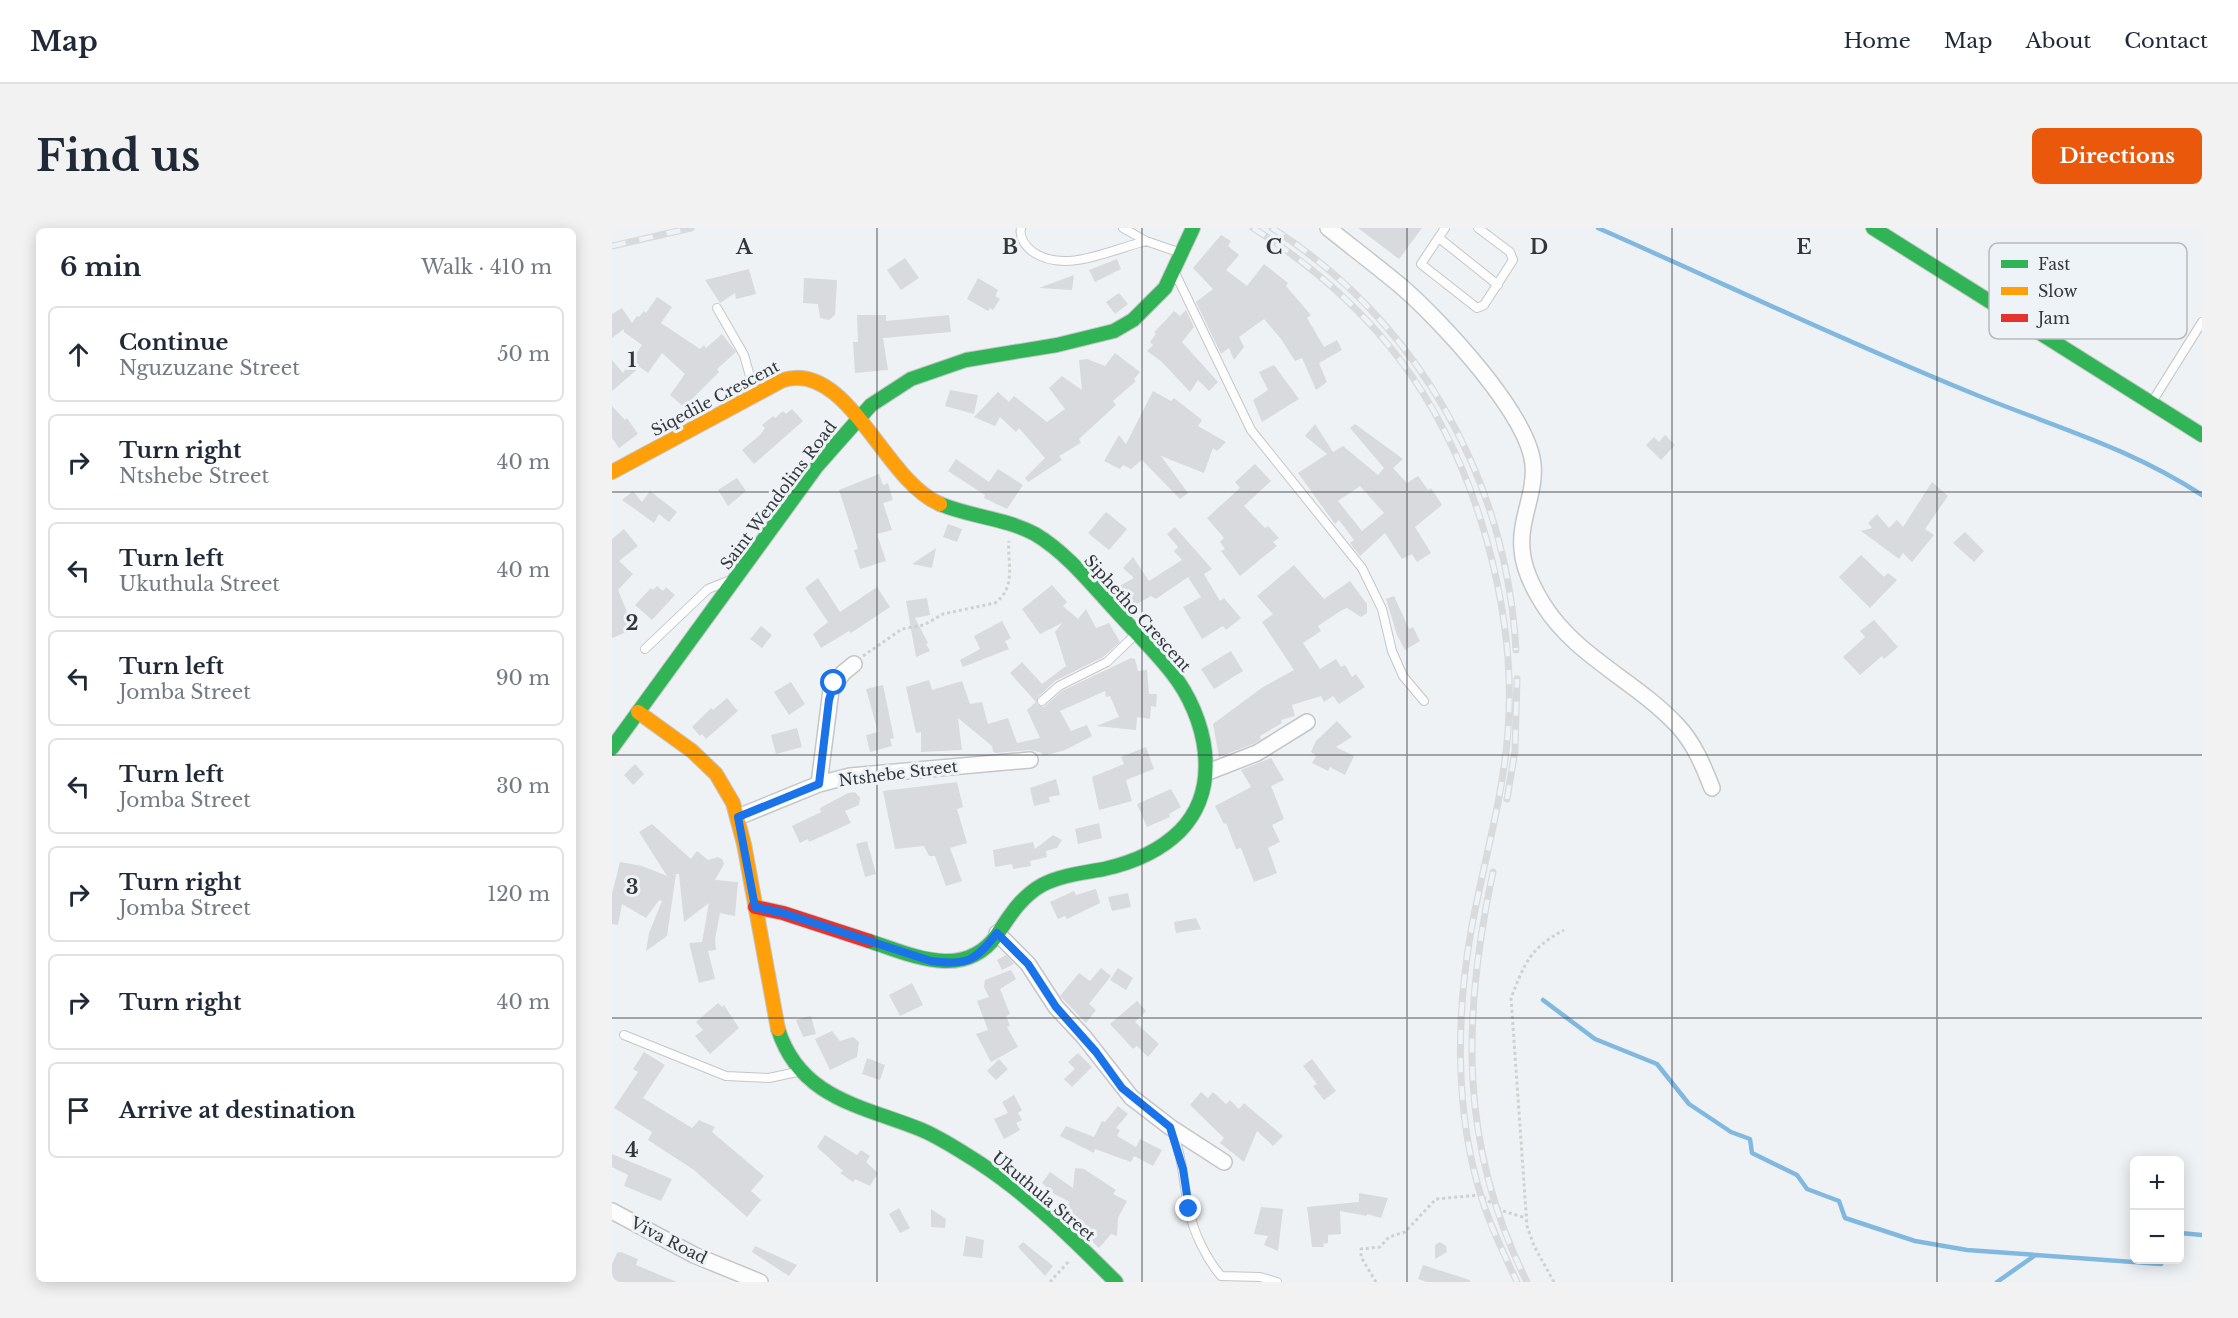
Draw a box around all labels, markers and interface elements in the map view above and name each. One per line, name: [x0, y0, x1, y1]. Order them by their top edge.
text: Map: [30, 24, 98, 59]
text: Home: [1844, 28, 1911, 54]
text: Map: [1944, 28, 1992, 54]
text: About: [2025, 28, 2091, 54]
text: Contact: [2124, 28, 2208, 54]
button: Directions: [2032, 128, 2202, 184]
text: Find us: [36, 130, 200, 182]
text: A: [735, 235, 753, 259]
text: B: [1002, 235, 1018, 259]
text: C: [1266, 235, 1282, 259]
text: D: [1530, 235, 1548, 259]
text: E: [1796, 235, 1812, 259]
legend: [1989, 243, 2187, 339]
text: 6 min: [60, 251, 141, 283]
text: Fast: [2038, 254, 2070, 274]
text: Walk · 410 m: [421, 255, 552, 279]
text: Slow: [2038, 281, 2078, 301]
text: Jam: [2036, 308, 2070, 328]
text: Continue: [119, 329, 228, 356]
icon: ahead: [62, 338, 95, 371]
text: 50 m: [497, 342, 550, 366]
text: 1: [628, 348, 637, 372]
text: Nguzuzane Street: [119, 356, 300, 380]
street label: Siqedile Crescent: [648, 356, 782, 440]
street label: Saint Wendolins Road: [716, 417, 841, 573]
text: Turn right: [119, 437, 241, 464]
icon: right: [62, 446, 95, 479]
text: 40 m: [497, 450, 550, 474]
text: Ntshebe Street: [119, 464, 269, 488]
text: Turn left: [119, 545, 224, 572]
street label: Siphetho Crescent: [1080, 550, 1196, 676]
icon: left: [62, 554, 95, 587]
text: 40 m: [497, 558, 550, 582]
text: Ukuthula Street: [119, 572, 280, 596]
text: 2: [625, 611, 639, 635]
text: Turn left: [119, 653, 224, 680]
icon: left: [62, 662, 95, 695]
text: 90 m: [496, 666, 550, 690]
route start: [820, 669, 846, 695]
text: Jomba Street: [119, 680, 251, 704]
street label: Ntshebe Street: [837, 756, 959, 790]
text: Turn left: [119, 761, 224, 788]
icon: left: [62, 770, 95, 803]
text: 30 m: [496, 774, 550, 798]
text: Jomba Street: [119, 788, 251, 812]
text: Turn right: [119, 869, 241, 896]
text: 3: [626, 875, 638, 899]
icon: right: [62, 878, 95, 911]
text: 120 m: [487, 882, 550, 906]
text: Jomba Street: [119, 896, 251, 920]
icon: right: [62, 986, 95, 1019]
text: Turn right: [119, 989, 241, 1016]
text: 40 m: [497, 990, 550, 1014]
icon: arrive: [62, 1094, 95, 1127]
text: Arrive at destination: [119, 1097, 356, 1124]
text: 4: [625, 1138, 639, 1162]
street label: Ukuthula Street: [988, 1147, 1100, 1245]
map controls: [2130, 1156, 2184, 1264]
button: +: [2130, 1156, 2184, 1210]
route end: [1175, 1195, 1201, 1221]
button: −: [2130, 1210, 2184, 1264]
street label: Viva Road: [626, 1212, 711, 1268]

